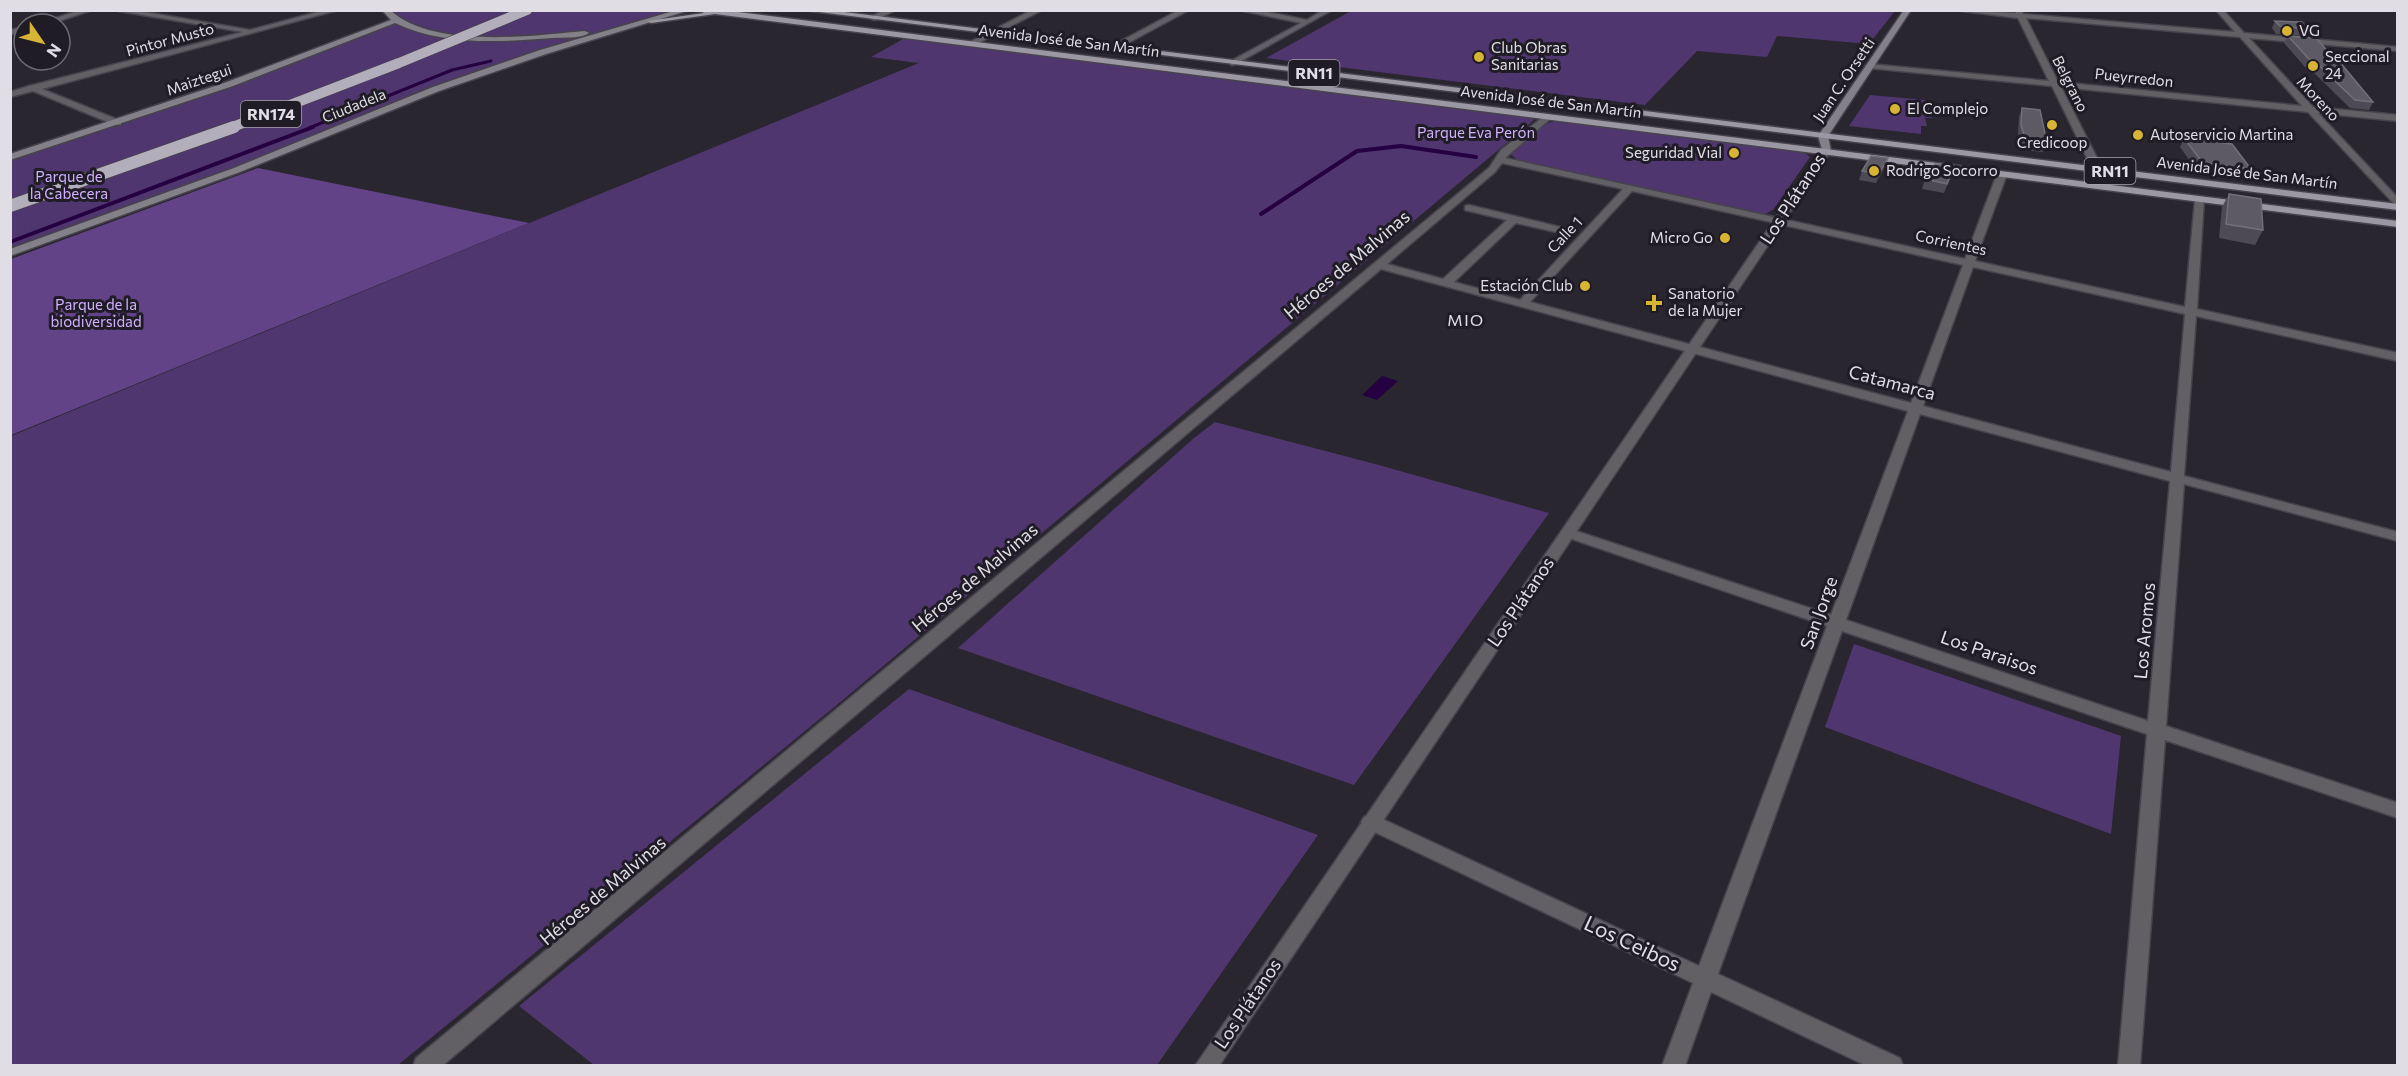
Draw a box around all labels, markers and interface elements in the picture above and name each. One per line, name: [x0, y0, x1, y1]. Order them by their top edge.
north arrow: [12, 12, 72, 72]
street label: Pintor Musto: [124, 19, 216, 59]
street label: Avenida José de San Martín: [978, 20, 1161, 60]
place label: VG: [2299, 21, 2320, 39]
marker: VG: [2280, 24, 2294, 38]
street label: Juan C. Orsetti: [1808, 34, 1878, 125]
place label: Club Obras Sanitarias: [1491, 38, 1567, 73]
text: N: [43, 41, 66, 61]
place label: Seccional 24: [2325, 47, 2390, 82]
marker: Club Obras Sanitarias: [1472, 50, 1486, 64]
street label: Belgrano: [2049, 52, 2093, 115]
marker: Seccional 24: [2306, 59, 2320, 73]
street label: Maiztegui: [164, 60, 234, 99]
road number: RN11: [1288, 60, 1340, 86]
street label: Pueyrredon: [2094, 64, 2174, 90]
street label: Moreno: [2294, 72, 2344, 124]
street label: Avenida José de San Martín: [1460, 81, 1643, 121]
street label: Ciudadela: [319, 84, 388, 126]
place label: El Complejo: [1907, 99, 1988, 117]
road number: RN174: [241, 101, 301, 127]
marker: El Complejo: [1888, 102, 1902, 116]
marker: Credicoop: [2045, 118, 2059, 132]
park label: Parque Eva Perón: [1417, 123, 1535, 141]
place label: Autoservicio Martina: [2150, 125, 2293, 143]
marker: Autoservicio Martina: [2131, 128, 2145, 142]
place label: Credicoop: [2017, 133, 2087, 151]
place label: Seguridad Vial: [1625, 143, 1722, 161]
marker: Seguridad Vial: [1727, 146, 1741, 160]
street label: Los Plátanos: [1755, 149, 1830, 248]
street label: Avenida José de San Martín: [2156, 152, 2339, 192]
road number: RN11: [2084, 158, 2136, 184]
place label: Rodrigo Socorro: [1886, 161, 1998, 179]
marker: Rodrigo Socorro: [1867, 164, 1881, 178]
park label: Parque de la Cabecera: [30, 167, 108, 202]
street label: Héroes de Malvinas: [1279, 205, 1414, 323]
street label: Calle 1: [1543, 212, 1585, 256]
street label: Corrientes: [1914, 226, 1989, 258]
place label: Micro Go: [1650, 228, 1713, 246]
marker: Micro Go: [1718, 231, 1732, 245]
place label: Estación Club: [1480, 276, 1573, 294]
marker: Estación Club: [1578, 279, 1592, 293]
place label: Sanatorio de la Mujer: [1668, 284, 1742, 319]
marker: Sanatorio de la Mujer: [1645, 294, 1663, 312]
park label: Parque de la biodiversidad: [50, 295, 142, 330]
district label: MIO: [1447, 310, 1485, 329]
street label: Catamarca: [1846, 360, 1938, 404]
street label: Héroes de Malvinas: [907, 518, 1042, 636]
street label: Los Plátanos: [1482, 552, 1558, 651]
street label: San Jorge: [1795, 573, 1841, 652]
street label: Los Aromos: [2129, 582, 2159, 680]
street label: Los Paraisos: [1938, 625, 2041, 679]
street label: Héroes de Malvinas: [535, 831, 670, 949]
street label: Los Ceibos: [1581, 910, 1685, 976]
street label: Los Plátanos: [1209, 954, 1285, 1053]

